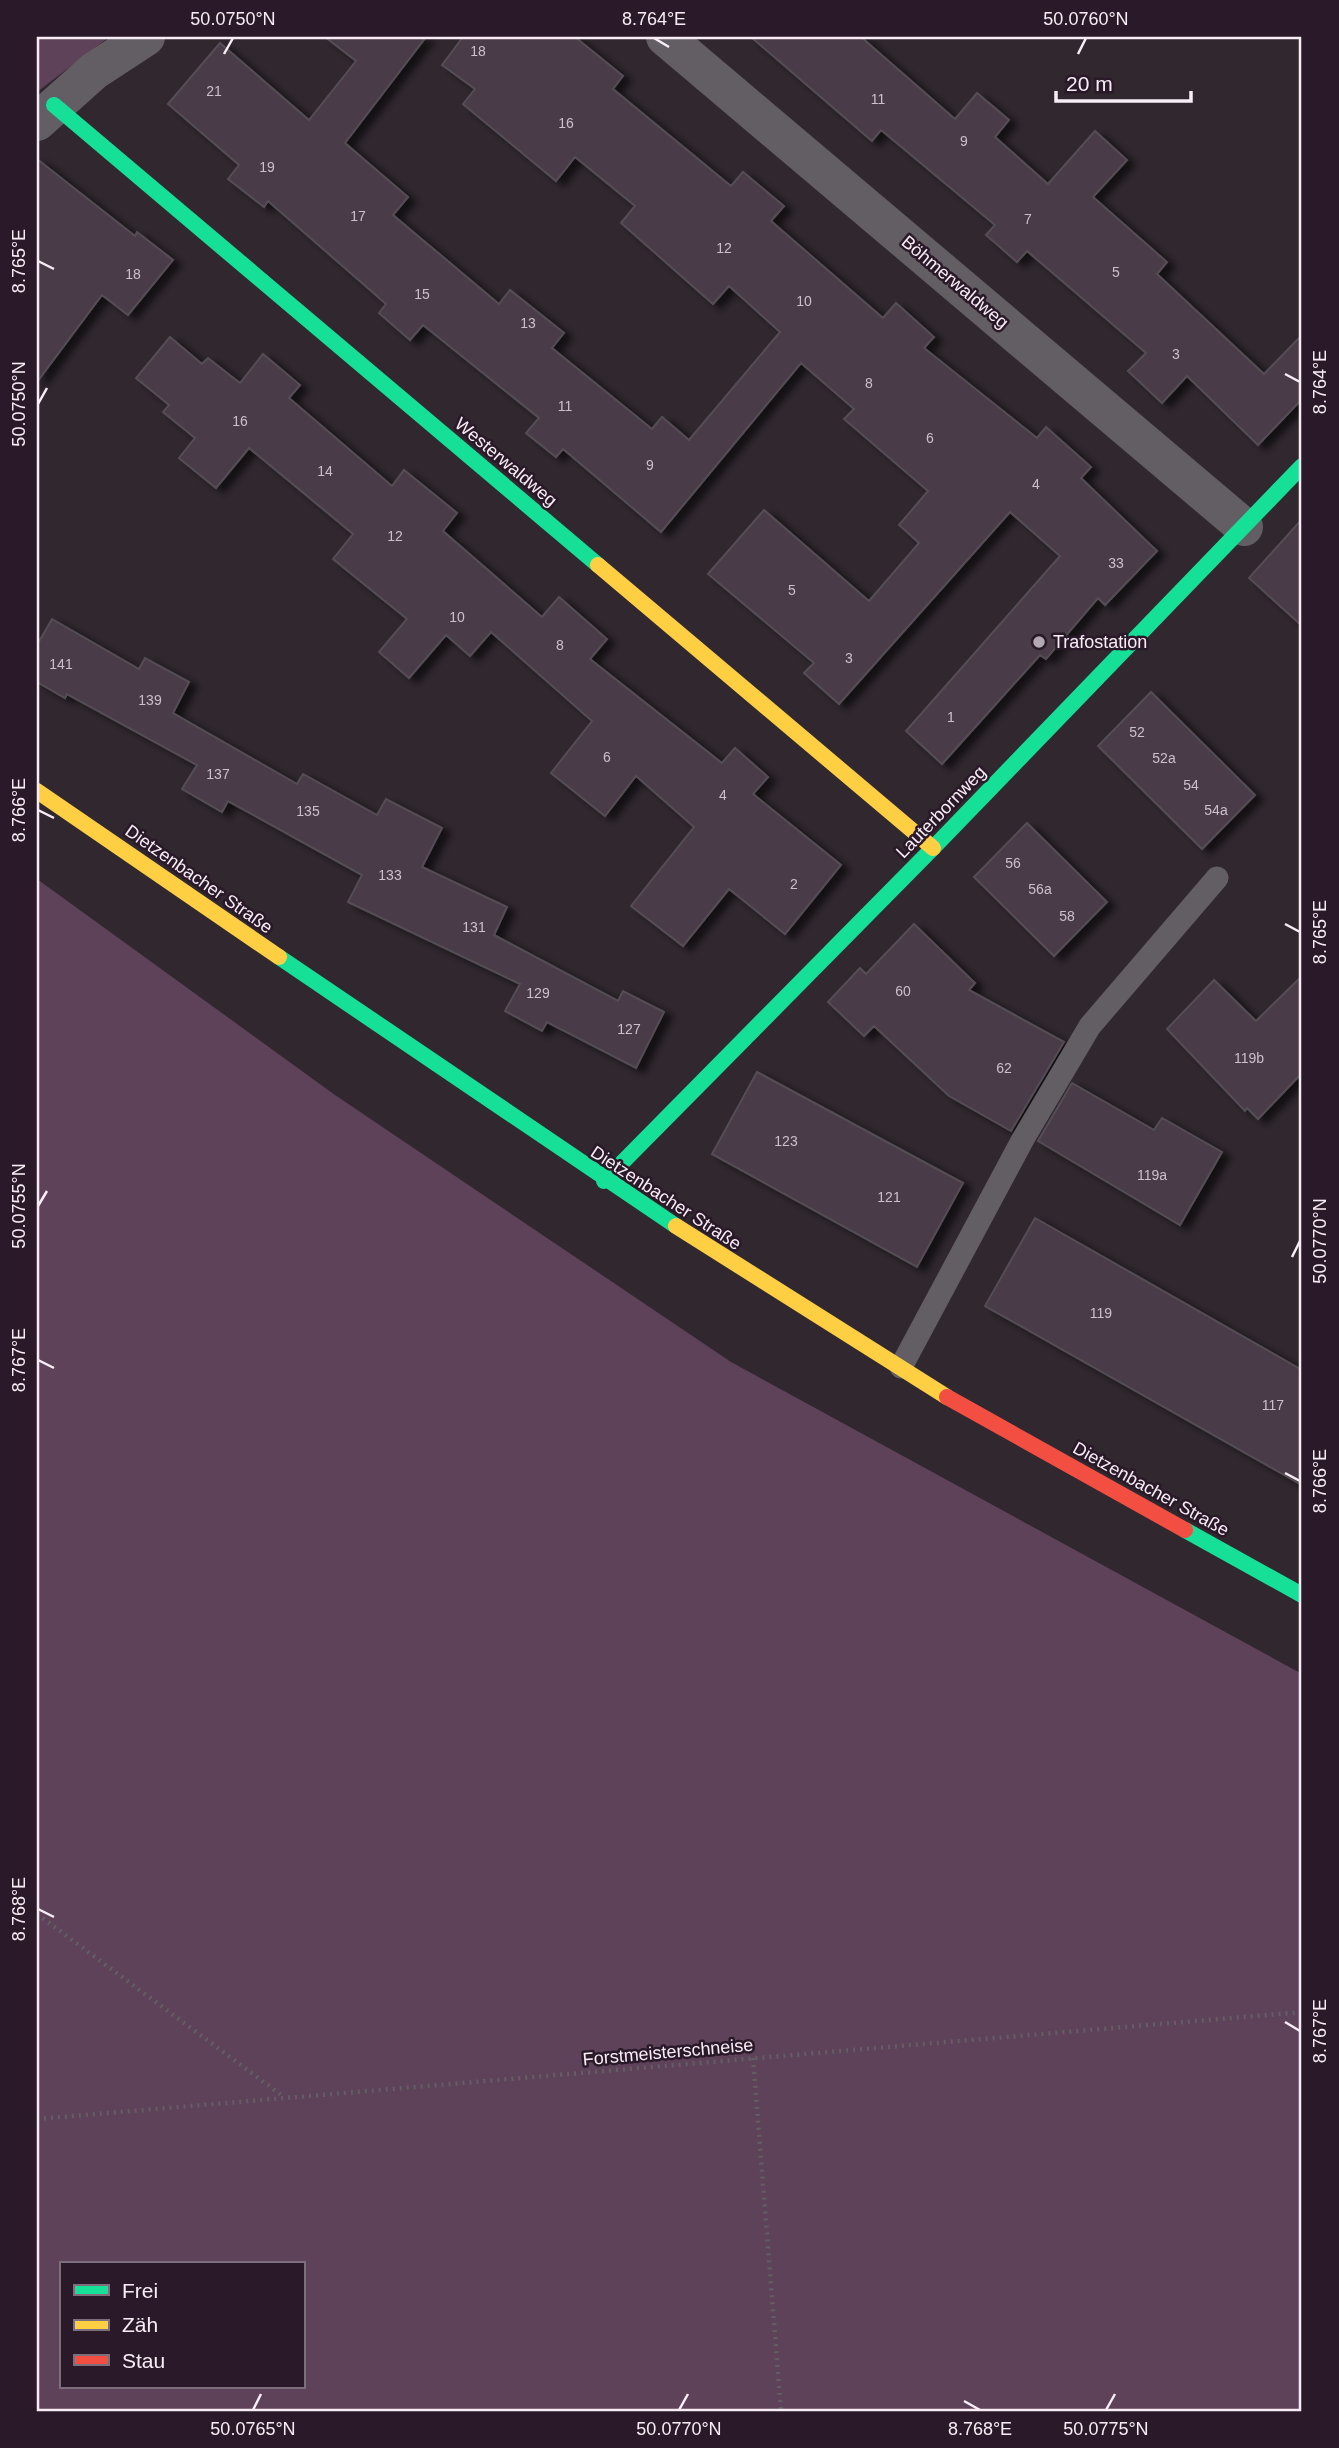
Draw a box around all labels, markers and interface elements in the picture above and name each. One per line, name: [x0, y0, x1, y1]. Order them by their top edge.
text: 50.0750°N: [190, 9, 276, 29]
text: 8.764°E: [622, 9, 686, 29]
text: 50.0760°N: [1043, 9, 1129, 29]
house number: 18: [470, 43, 486, 59]
scale bar: [1056, 60, 1190, 104]
text: 20 m: [1066, 72, 1113, 95]
house number: 21: [206, 83, 222, 99]
house number: 11: [871, 91, 885, 107]
house number: 16: [558, 115, 574, 131]
house number: 9: [960, 133, 968, 149]
house number: 19: [259, 159, 275, 175]
house number: 17: [350, 208, 366, 224]
house number: 7: [1024, 211, 1032, 227]
text: 8.765°E: [9, 229, 29, 293]
street label: Böhmerwaldweg: [898, 232, 1012, 332]
house number: 12: [716, 240, 732, 256]
house number: 5: [1112, 264, 1120, 280]
house number: 18: [125, 266, 141, 282]
house number: 15: [414, 286, 430, 302]
house number: 10: [796, 293, 812, 309]
house number: 13: [520, 315, 536, 331]
house number: 3: [1172, 346, 1180, 362]
text: 8.764°E: [1310, 350, 1330, 414]
text: 50.0750°N: [9, 361, 29, 447]
house number: 8: [865, 375, 873, 391]
house number: 11: [558, 398, 572, 414]
house number: 16: [232, 413, 248, 429]
street label: Westerwaldweg: [451, 414, 561, 510]
house number: 6: [926, 430, 934, 446]
house number: 9: [646, 457, 654, 473]
house number: 14: [317, 463, 333, 479]
house number: 4: [1032, 476, 1040, 492]
house number: 12: [387, 528, 403, 544]
house number: 33: [1108, 555, 1124, 571]
house number: 5: [788, 582, 796, 598]
house number: 10: [449, 609, 465, 625]
place label: Trafostation: [1053, 632, 1147, 652]
marker: Trafostation: [1031, 634, 1047, 650]
house number: 8: [556, 637, 564, 653]
house number: 3: [845, 650, 853, 666]
house number: 141: [49, 656, 73, 672]
house number: 139: [138, 692, 162, 708]
house number: 1: [947, 709, 955, 725]
house number: 52: [1129, 724, 1145, 740]
house number: 6: [603, 749, 611, 765]
house number: 52a: [1152, 750, 1176, 766]
street label: Lauterbornweg: [892, 762, 990, 862]
house number: 137: [206, 766, 230, 782]
house number: 54: [1183, 777, 1199, 793]
text: 8.766°E: [9, 778, 29, 842]
house number: 4: [719, 787, 727, 803]
house number: 54a: [1204, 802, 1228, 818]
house number: 135: [296, 803, 320, 819]
street label: Dietzenbacher Straße: [122, 821, 276, 937]
house number: 56: [1005, 855, 1021, 871]
house number: 133: [378, 867, 402, 883]
house number: 2: [790, 876, 798, 892]
house number: 56a: [1028, 881, 1052, 897]
text: 8.765°E: [1310, 900, 1330, 964]
house number: 58: [1059, 908, 1075, 924]
house number: 131: [462, 919, 486, 935]
house number: 60: [895, 983, 911, 999]
house number: 129: [526, 985, 550, 1001]
house number: 127: [617, 1021, 641, 1037]
house number: 119b: [1234, 1050, 1264, 1066]
house number: 62: [996, 1060, 1012, 1076]
house number: 123: [774, 1133, 798, 1149]
street label: Dietzenbacher Straße: [587, 1142, 745, 1254]
text: 50.0755°N: [9, 1163, 29, 1249]
house number: 119a: [1137, 1167, 1167, 1183]
house number: 121: [877, 1189, 901, 1205]
text: 50.0770°N: [1310, 1198, 1330, 1284]
house number: 119: [1090, 1305, 1112, 1321]
text: 8.767°E: [9, 1328, 29, 1392]
house number: 117: [1262, 1397, 1284, 1413]
street label: Dietzenbacher Straße: [1070, 1438, 1232, 1540]
text: 8.766°E: [1310, 1449, 1330, 1513]
text: 8.768°E: [9, 1877, 29, 1941]
text: 8.767°E: [1310, 1999, 1330, 2063]
street label: Forstmeisterschneise: [582, 2035, 754, 2069]
legend: [60, 2262, 304, 2388]
text: Frei: [122, 2279, 158, 2302]
text: Zäh: [122, 2313, 158, 2336]
text: Stau: [122, 2349, 165, 2372]
text: 50.0765°N: [210, 2419, 296, 2439]
text: 50.0770°N: [636, 2419, 722, 2439]
text: 8.768°E: [948, 2419, 1012, 2439]
text: 50.0775°N: [1063, 2419, 1149, 2439]

